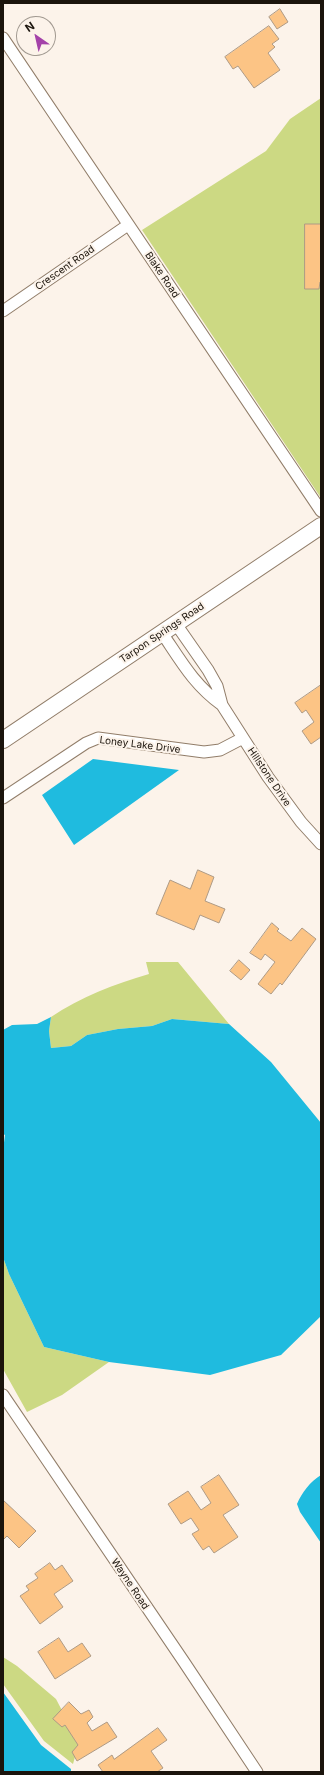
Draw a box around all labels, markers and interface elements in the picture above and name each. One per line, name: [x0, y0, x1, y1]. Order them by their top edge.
north arrow: [16, 16, 56, 56]
text: N: [22, 19, 37, 35]
street label: Crescent Road: [33, 243, 97, 293]
street label: Blake Road: [142, 250, 182, 300]
street label: Tarpon Springs Road: [118, 600, 206, 666]
street label: Loney Lake Drive: [99, 734, 181, 756]
street label: Hillstone Drive: [245, 745, 293, 809]
street label: Wayne Road: [108, 1556, 152, 1612]

